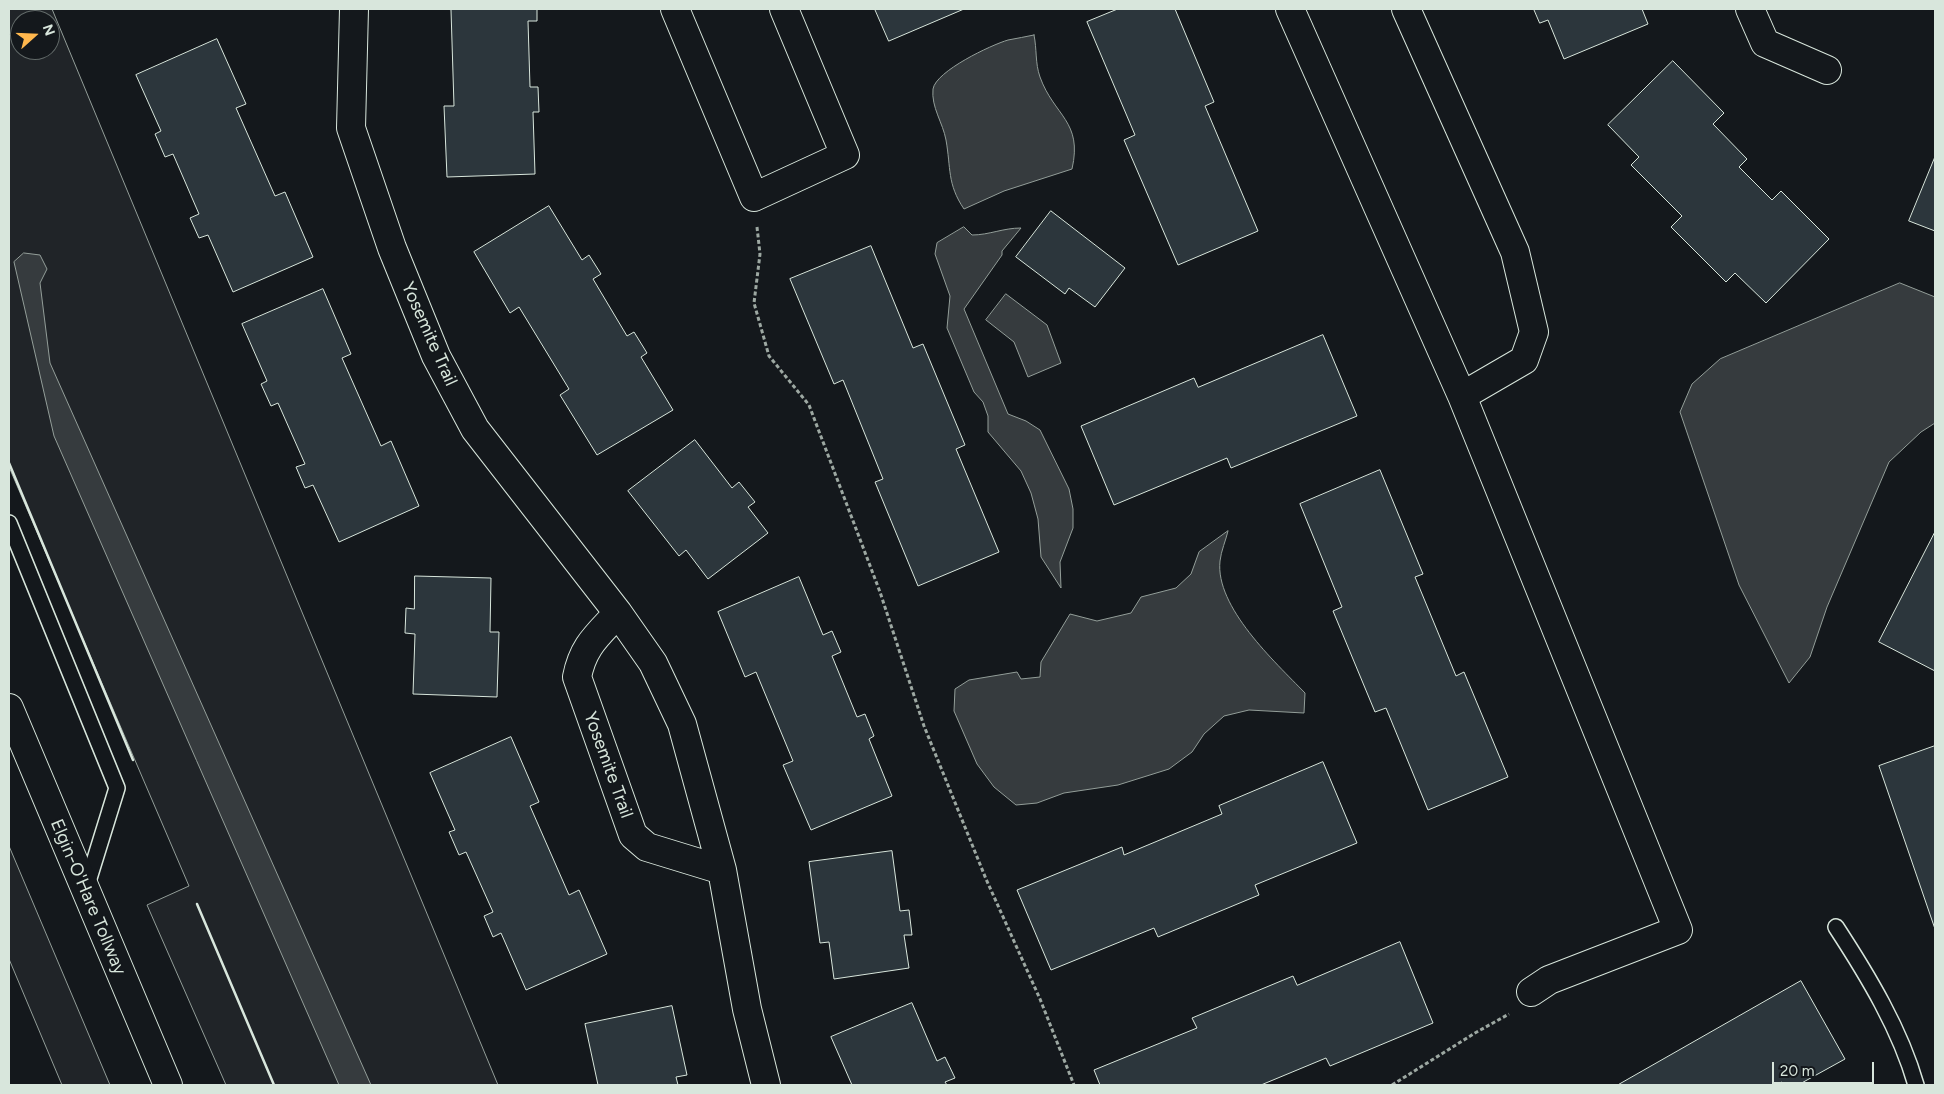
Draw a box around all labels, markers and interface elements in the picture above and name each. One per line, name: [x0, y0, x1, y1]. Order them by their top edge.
north arrow: [10, 10, 60, 60]
text: N: [39, 22, 58, 38]
street label: Yosemite Trail: [396, 279, 462, 389]
street label: Yosemite Trail: [579, 709, 637, 821]
street label: Elgin-O'Hare Tollway: [45, 816, 131, 978]
scale bar: [1774, 1052, 1876, 1084]
text: 20 m: [1780, 1062, 1814, 1080]

